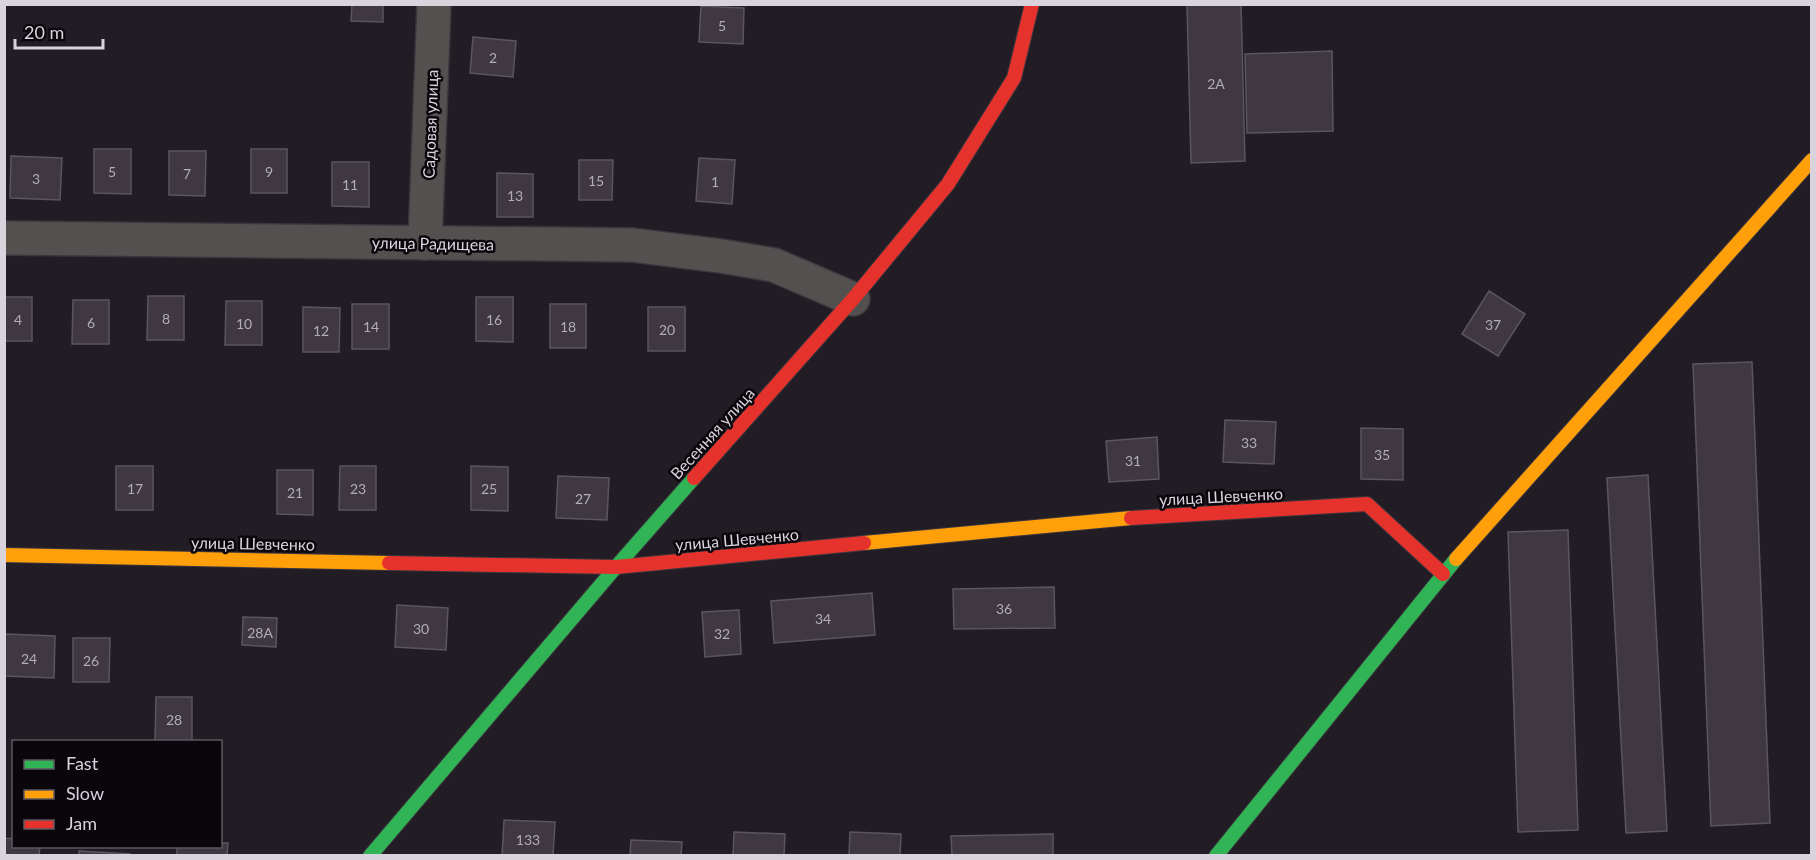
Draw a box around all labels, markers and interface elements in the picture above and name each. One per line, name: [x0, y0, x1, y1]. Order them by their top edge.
scale bar: [15, 12, 104, 50]
house number: 5: [718, 17, 726, 34]
text: 20 m: [24, 21, 64, 43]
house number: 2: [489, 49, 497, 66]
street label: Садовая улица: [419, 69, 441, 179]
house number: 2А: [1207, 75, 1225, 92]
house number: 5: [108, 163, 116, 180]
house number: 9: [265, 163, 273, 180]
house number: 7: [183, 165, 191, 182]
house number: 3: [32, 170, 40, 187]
house number: 15: [588, 172, 604, 189]
house number: 1: [711, 173, 719, 190]
house number: 11: [342, 176, 358, 193]
house number: 13: [507, 187, 523, 204]
street label: улица Радищева: [372, 232, 494, 254]
house number: 8: [162, 310, 170, 327]
house number: 4: [14, 311, 22, 328]
house number: 16: [486, 311, 502, 328]
house number: 6: [87, 314, 95, 331]
house number: 10: [236, 315, 252, 332]
house number: 37: [1485, 316, 1501, 333]
house number: 14: [363, 318, 379, 335]
house number: 18: [560, 318, 576, 335]
house number: 20: [659, 321, 675, 338]
house number: 12: [313, 322, 329, 339]
street label: Весенняя улица: [666, 383, 758, 483]
house number: 33: [1241, 434, 1257, 451]
house number: 35: [1374, 446, 1390, 463]
house number: 31: [1125, 452, 1141, 469]
house number: 17: [127, 480, 143, 497]
house number: 23: [350, 480, 366, 497]
house number: 25: [481, 480, 497, 497]
street label: улица Шевченко: [1159, 483, 1283, 509]
house number: 21: [287, 484, 303, 501]
house number: 27: [575, 490, 591, 507]
street label: улица Шевченко: [674, 524, 800, 554]
street label: улица Шевченко: [191, 532, 315, 554]
house number: 36: [996, 600, 1012, 617]
house number: 34: [815, 610, 831, 627]
house number: 30: [413, 620, 429, 637]
house number: 28А: [247, 624, 273, 641]
house number: 32: [714, 625, 730, 642]
house number: 24: [21, 650, 37, 667]
house number: 26: [83, 652, 99, 669]
house number: 28: [166, 711, 182, 728]
legend: [12, 740, 222, 848]
text: Fast: [66, 752, 99, 774]
text: Slow: [66, 782, 104, 804]
text: Jam: [66, 812, 97, 834]
house number: 133: [516, 831, 540, 848]

